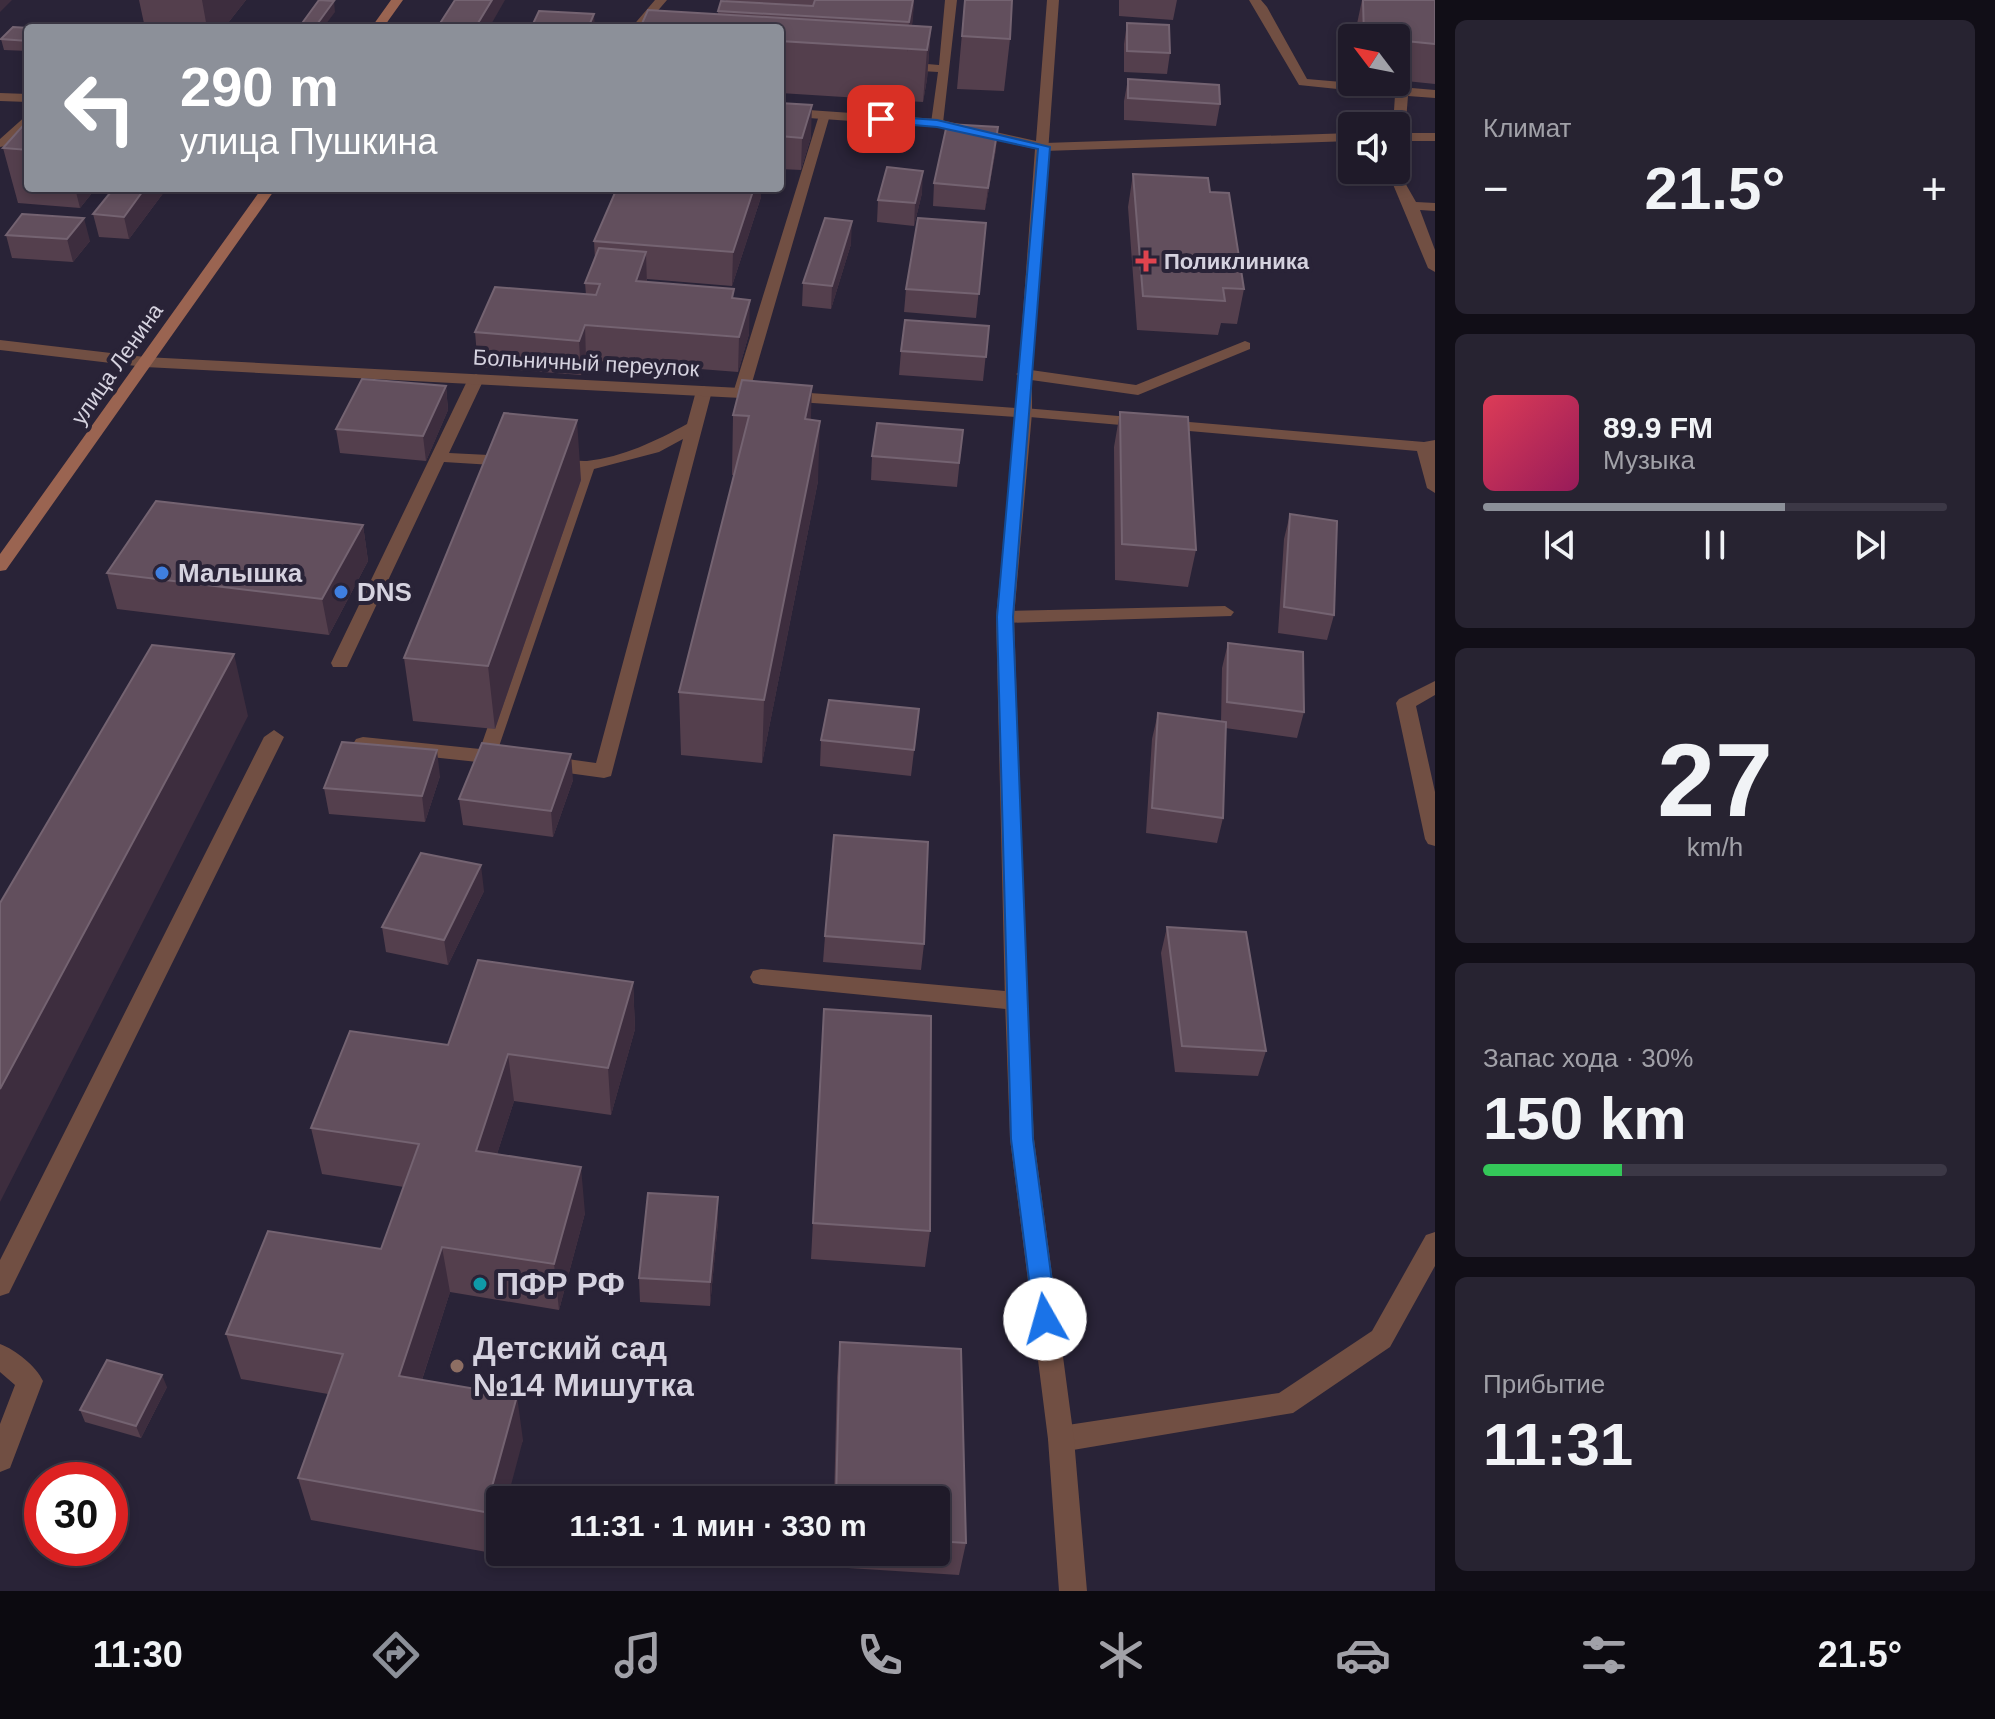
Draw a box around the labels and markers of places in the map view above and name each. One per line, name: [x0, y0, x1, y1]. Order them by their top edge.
pin: [847, 85, 915, 153]
place label: Поликлиника: [1164, 249, 1310, 274]
marker: Поликлиника: [1135, 250, 1157, 272]
place label: Малышка: [178, 558, 303, 588]
marker: Малышка: [153, 564, 171, 582]
place label: DNS: [357, 577, 412, 607]
marker: DNS: [332, 583, 350, 601]
place label: ПФР РФ: [496, 1266, 625, 1302]
marker: ПФР РФ: [471, 1275, 489, 1293]
place label: Детский сад №14 Мишутка: [473, 1330, 694, 1403]
marker: Детский сад №14 Мишутка: [448, 1357, 466, 1375]

